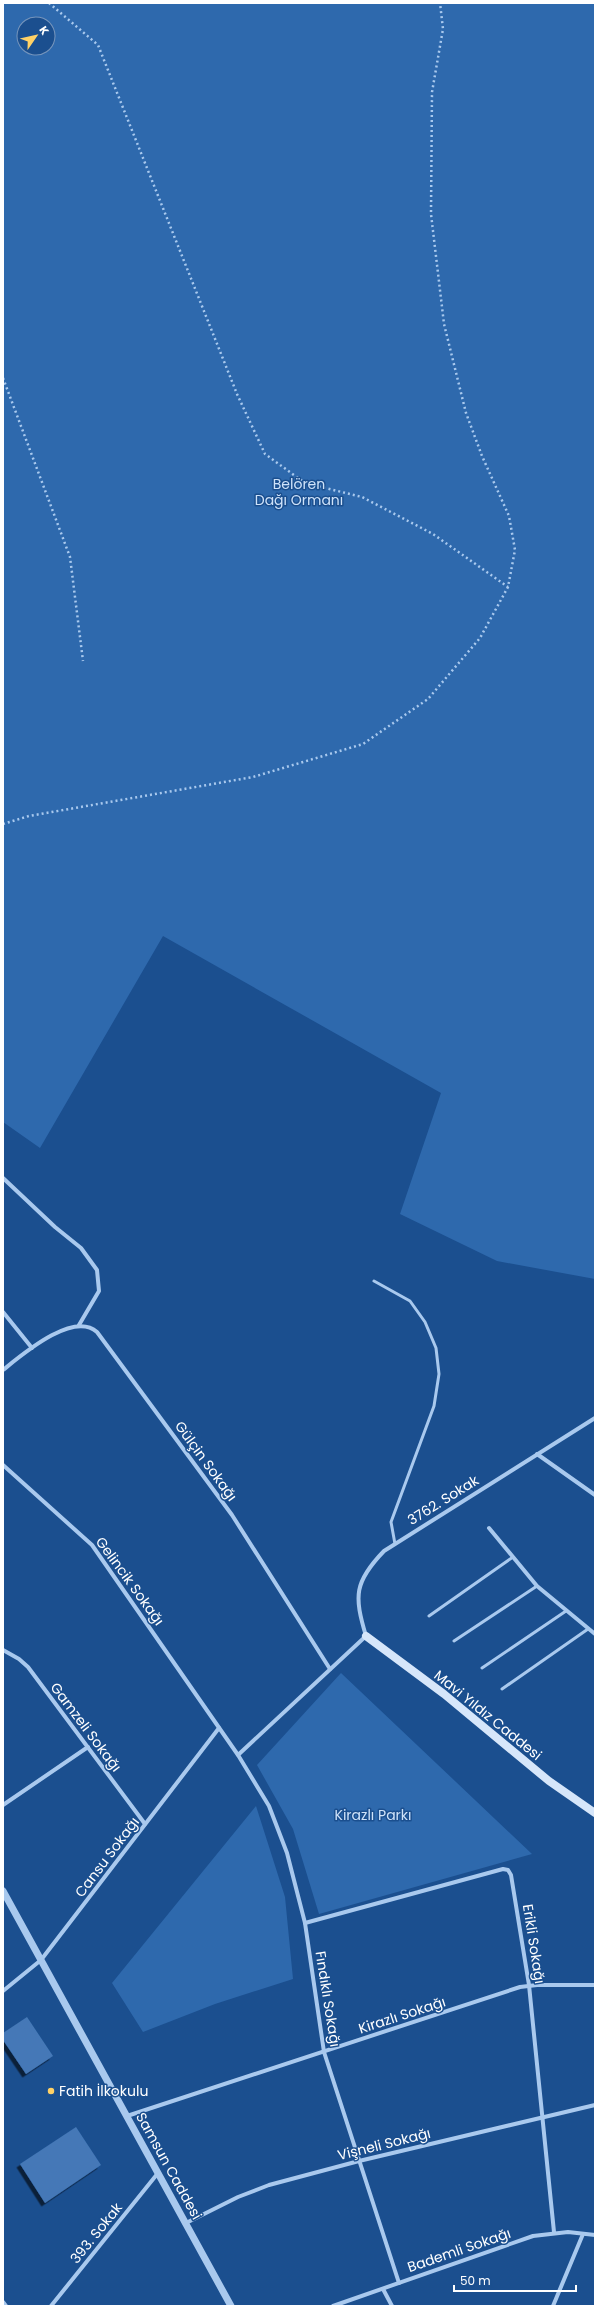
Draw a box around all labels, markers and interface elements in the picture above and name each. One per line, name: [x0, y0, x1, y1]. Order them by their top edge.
north arrow: [16, 16, 56, 56]
text: K: [36, 23, 53, 38]
park label: Belören Dağı Ormanı: [255, 474, 343, 510]
street label: Gülçin Sokağı: [170, 1417, 242, 1505]
street label: 3762. Sokak: [404, 1470, 483, 1530]
street label: Gelincik Sokağı: [91, 1533, 169, 1629]
street label: Mavi Yıldız Caddesi: [430, 1665, 546, 1765]
street label: Gamzeli Sokağı: [46, 1678, 126, 1776]
park label: Kirazlı Parkı: [335, 1805, 411, 1825]
street label: Cansu Sokağı: [70, 1813, 144, 1901]
street label: Erikli Sokağı: [518, 1903, 550, 1985]
street label: Fındıklı Sokağı: [311, 1950, 345, 2048]
street label: Kirazlı Sokağı: [356, 1992, 448, 2038]
place label: Fatih İlkokulu: [59, 2081, 148, 2101]
marker: Fatih İlkokulu: [46, 2086, 56, 2096]
street label: Samsun Caddesi: [131, 2109, 207, 2223]
street label: Vişneli Sokağı: [335, 2123, 433, 2165]
street label: 393. Sokak: [65, 2198, 127, 2268]
street label: Bademli Sokağı: [405, 2223, 513, 2277]
scale bar: [454, 2267, 576, 2293]
text: 50 m: [460, 2272, 491, 2289]

